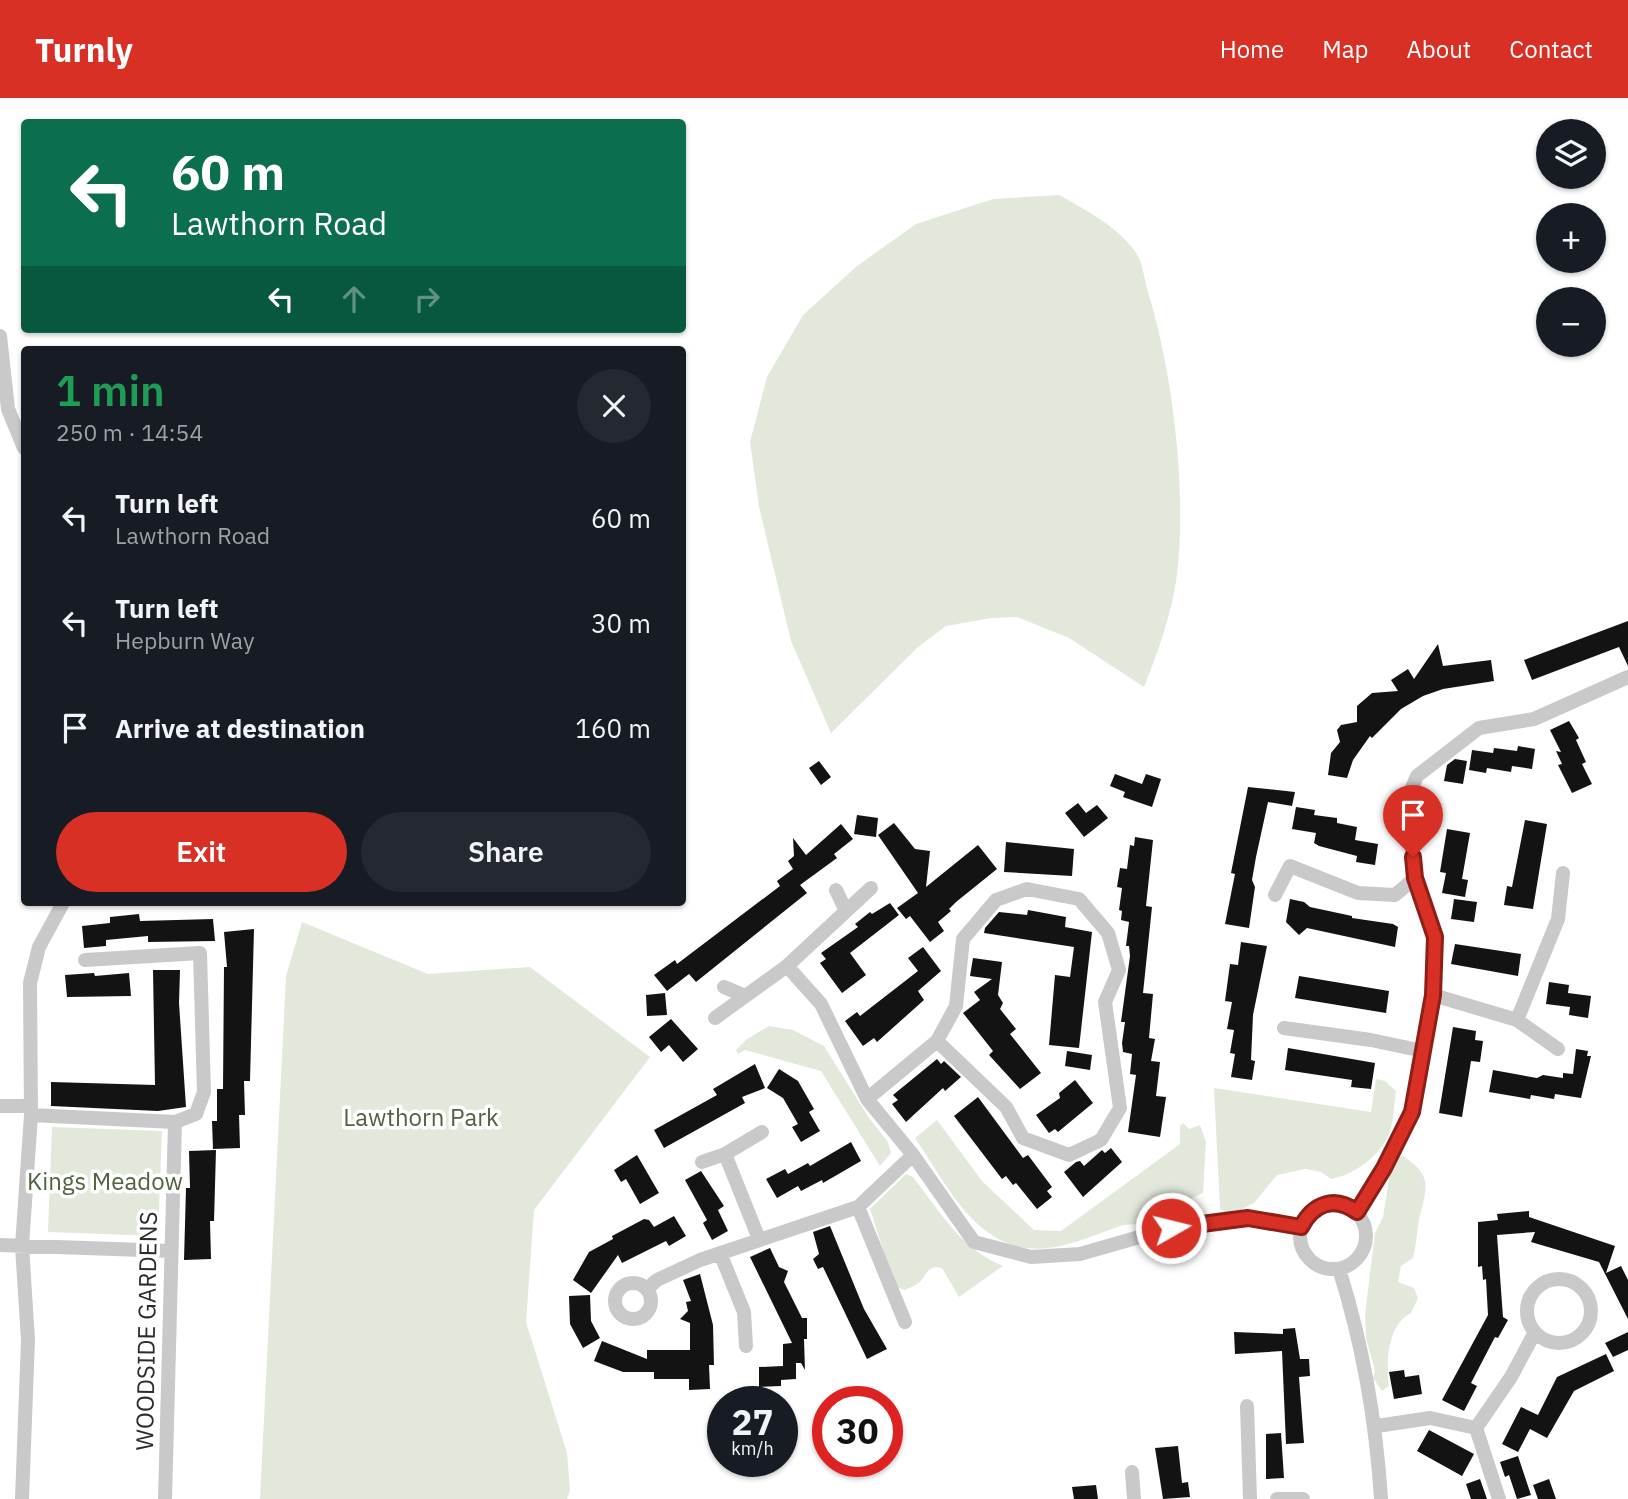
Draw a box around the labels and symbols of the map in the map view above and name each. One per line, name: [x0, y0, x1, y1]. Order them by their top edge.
pin: [1383, 785, 1443, 857]
park label: Lawthorn Park: [343, 1101, 499, 1133]
park label: Kings Meadow: [27, 1165, 183, 1197]
position arrow: [1134, 1191, 1208, 1265]
street label: WOODSIDE GARDENS: [128, 1211, 164, 1451]
speed limit sign: 30: [812, 1386, 903, 1477]

